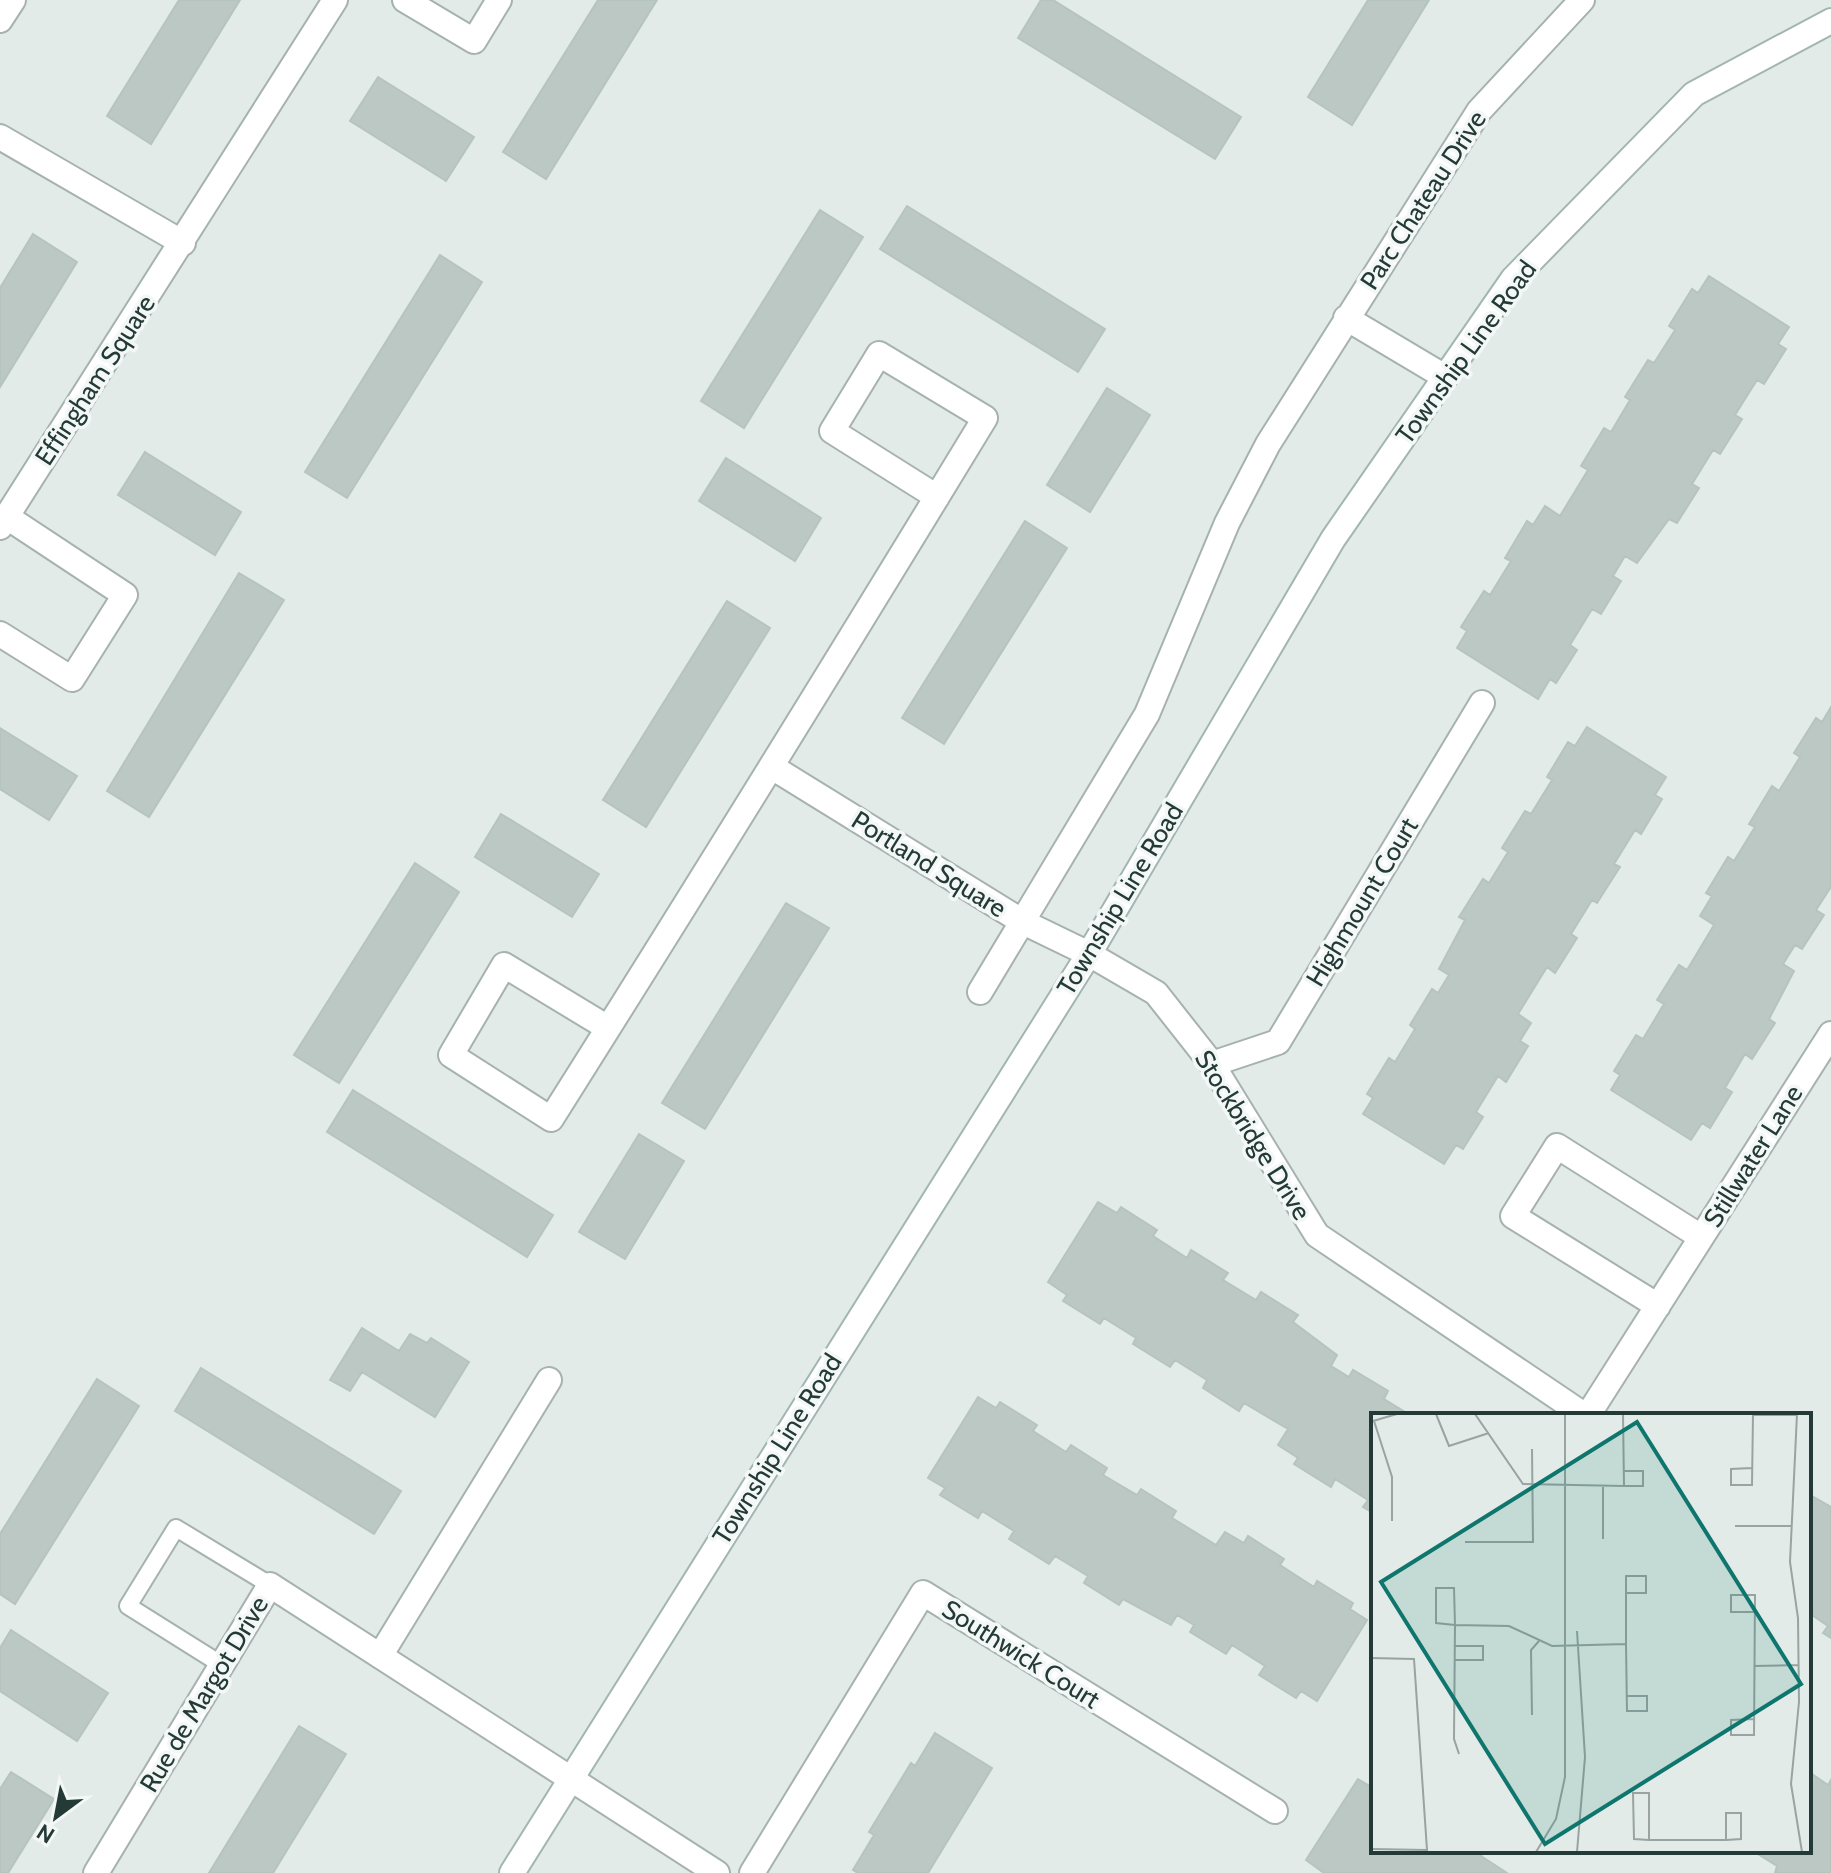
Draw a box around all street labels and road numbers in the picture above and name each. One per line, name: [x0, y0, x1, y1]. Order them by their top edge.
street label: Parc Chateau Drive: [1353, 104, 1493, 296]
street label: Township Line Road: [1389, 254, 1543, 450]
street label: Effingham Square: [28, 289, 162, 471]
street label: Township Line Road: [1050, 797, 1190, 1001]
street label: Portland Square: [846, 804, 1012, 924]
street label: Highmount Court: [1299, 812, 1425, 992]
street label: Stockbridge Drive: [1188, 1044, 1318, 1226]
street label: Stillwater Lane: [1697, 1079, 1809, 1233]
street label: Township Line Road: [705, 1348, 849, 1550]
street label: Rue de Margot Drive: [133, 1590, 275, 1798]
street label: Southwick Court: [936, 1593, 1106, 1715]

